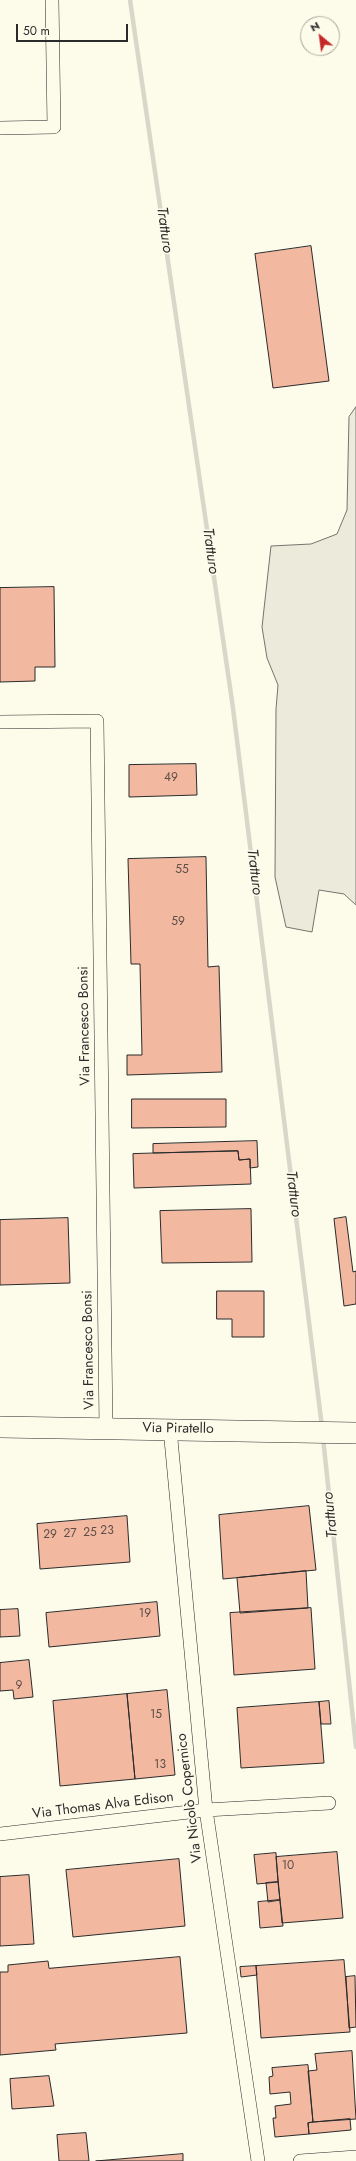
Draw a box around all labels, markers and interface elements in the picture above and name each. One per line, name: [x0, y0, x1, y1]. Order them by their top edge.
scale bar: [18, 16, 130, 42]
north arrow: [300, 16, 340, 56]
text: N: [307, 17, 322, 35]
text: 50 m: [23, 22, 50, 40]
water label: Tratturo: [152, 206, 176, 254]
water label: Tratturo: [198, 527, 222, 575]
house number: 49: [164, 771, 178, 785]
water label: Tratturo: [242, 848, 266, 896]
house number: 55: [175, 863, 189, 877]
house number: 59: [171, 915, 185, 929]
street label: Via Francesco Bonsi: [76, 966, 94, 1086]
water label: Tratturo: [281, 1170, 305, 1218]
street label: Via Francesco Bonsi: [80, 1290, 98, 1410]
street label: Via Piratello: [142, 1420, 214, 1438]
water label: Tratturo: [320, 1491, 342, 1539]
house number: 23: [100, 1524, 114, 1538]
house number: 25: [83, 1526, 97, 1540]
house number: 27: [63, 1527, 77, 1541]
house number: 29: [43, 1528, 57, 1542]
house number: 19: [139, 1607, 151, 1621]
house number: 9: [16, 1679, 22, 1693]
house number: 15: [150, 1708, 162, 1722]
street label: Via Nicolò Copernico: [174, 1732, 206, 1864]
house number: 13: [154, 1758, 166, 1772]
street label: Via Thomas Alva Edison: [31, 1789, 175, 1823]
house number: 10: [282, 1859, 294, 1873]

